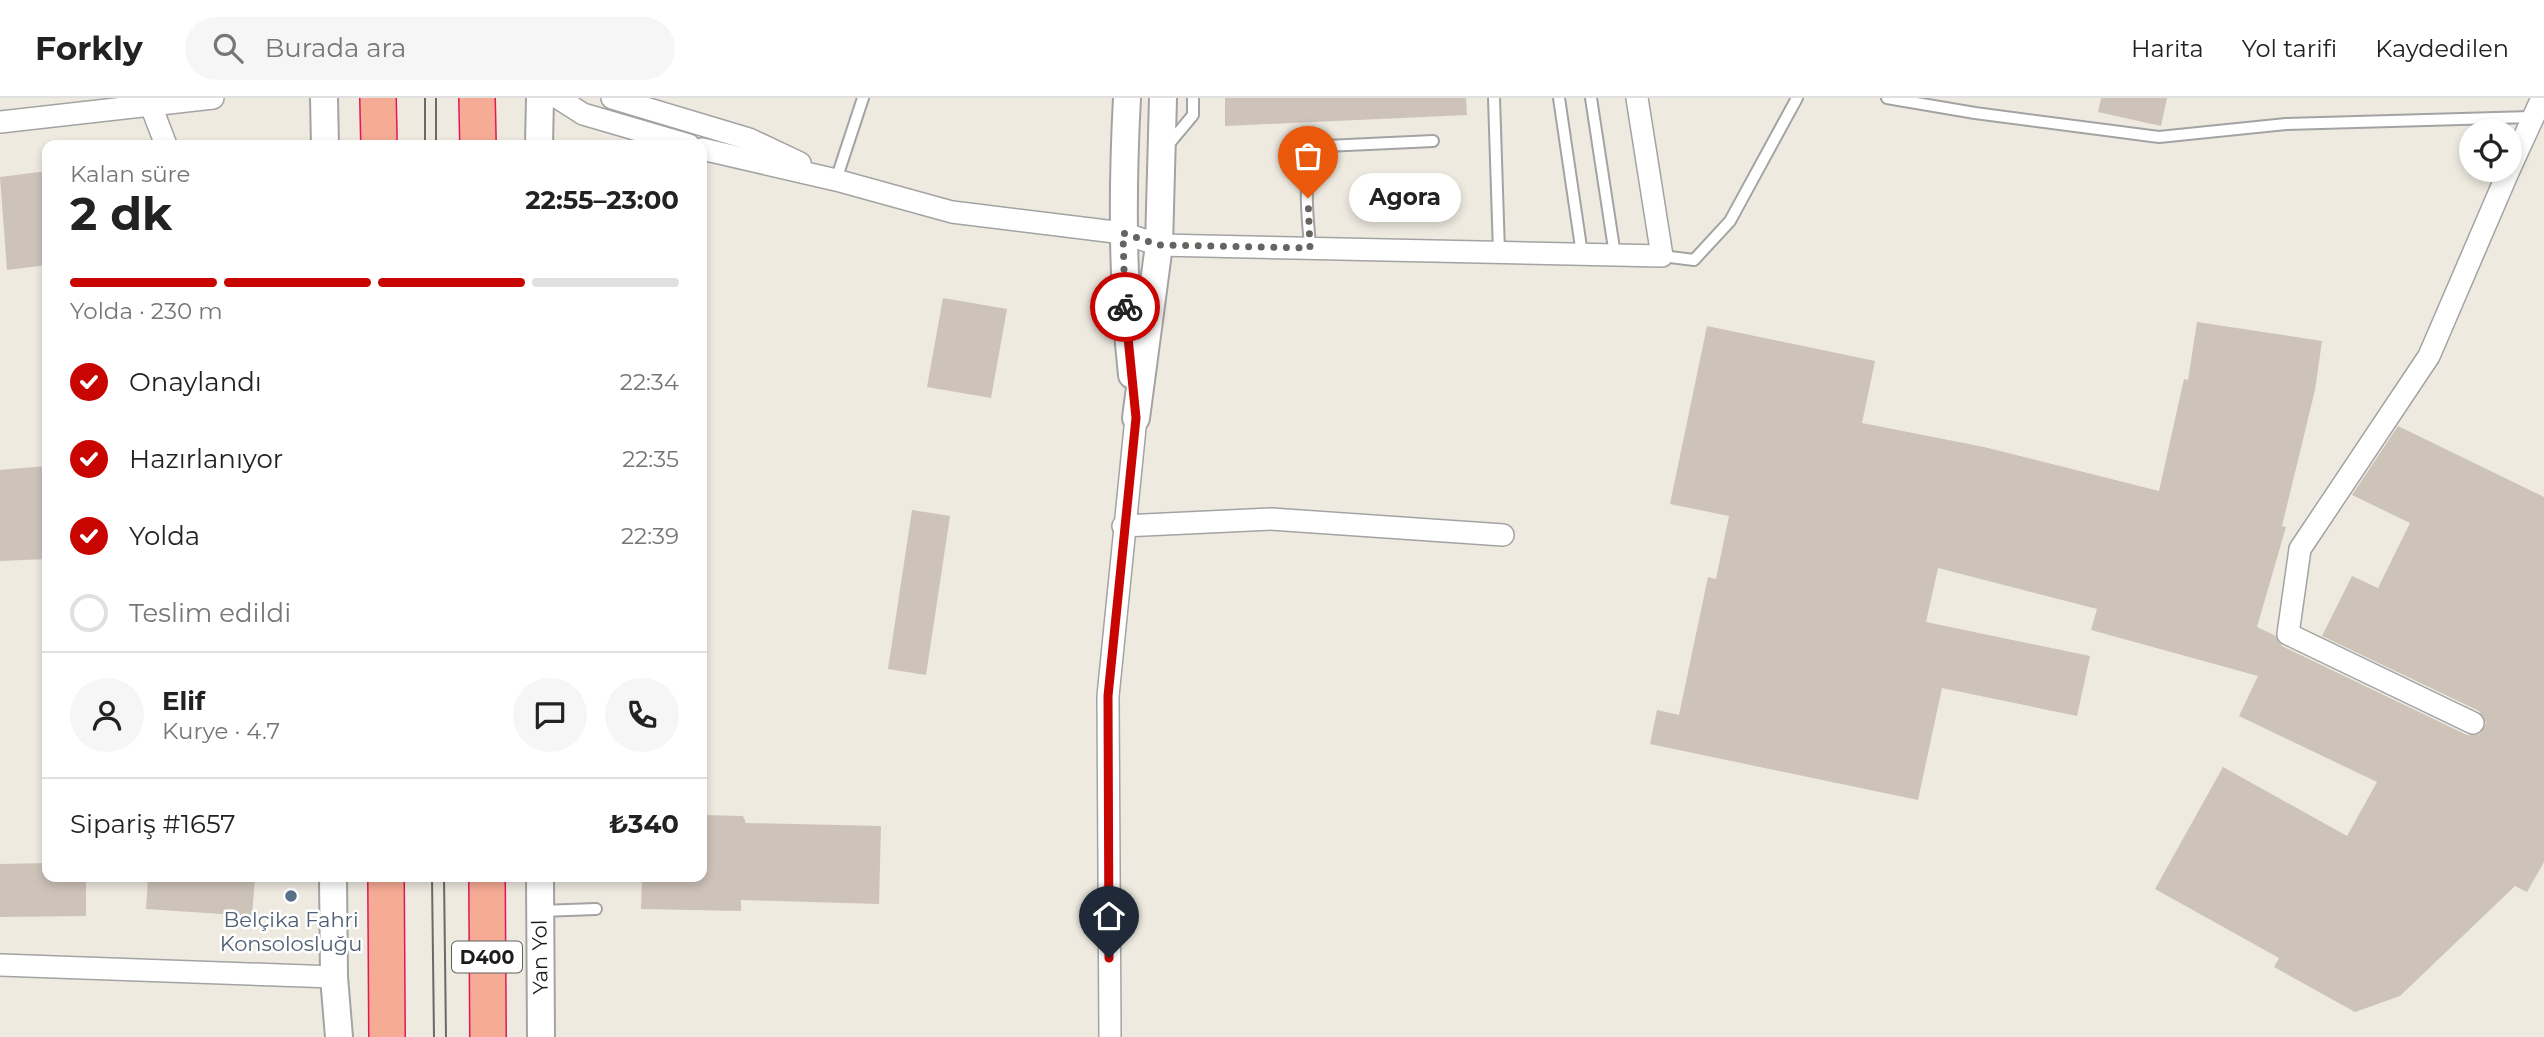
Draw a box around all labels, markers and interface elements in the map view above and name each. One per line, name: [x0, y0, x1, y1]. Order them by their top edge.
search box: [185, 17, 675, 80]
text: Forkly: [35, 28, 143, 68]
icon: search: [209, 29, 247, 67]
text: Burada ara: [265, 32, 406, 64]
text: Harita: [2131, 34, 2204, 63]
text: Yol tarifi: [2242, 34, 2337, 63]
text: Kaydedilen: [2375, 34, 2509, 63]
map controls: [2459, 119, 2522, 182]
button: locate: [2459, 119, 2522, 182]
pin: [1278, 126, 1338, 198]
icon: bag: [1289, 137, 1327, 175]
text: Kalan süre: [70, 160, 190, 188]
callout: Agora: [1350, 174, 1462, 222]
text: Agora: [1369, 183, 1441, 211]
text: 22:55–23:00: [525, 184, 679, 216]
text: 2 dk: [70, 185, 172, 242]
courier: [1090, 272, 1160, 342]
icon: bike: [1106, 288, 1144, 326]
text: Yolda · 230 m: [70, 297, 223, 325]
icon: check: [70, 363, 108, 401]
text: Onaylandı: [129, 366, 262, 398]
text: 22:34: [620, 368, 679, 396]
icon: check: [70, 440, 108, 478]
text: Hazırlanıyor: [129, 443, 283, 475]
text: 22:35: [622, 445, 679, 473]
icon: check: [70, 517, 108, 555]
text: Yolda: [129, 520, 200, 552]
text: 22:39: [621, 522, 679, 550]
text: Teslim edildi: [129, 597, 291, 629]
button: person: [70, 678, 144, 752]
button: chat: [513, 678, 587, 752]
button: phone: [605, 678, 679, 752]
text: Elif: [162, 685, 205, 717]
text: Kurye · 4.7: [162, 717, 280, 745]
text: Sipariş #1657: [70, 808, 236, 840]
text: ₺340: [609, 808, 679, 840]
pin: [1079, 886, 1139, 958]
marker: Belçika Fahri Konsolosluğu: [283, 888, 299, 904]
icon: home: [1090, 897, 1128, 935]
place label: Belçika Fahri Konsolosluğu: [220, 907, 362, 956]
street label: Yan Yol: [526, 919, 553, 995]
road number: D400: [452, 942, 522, 972]

